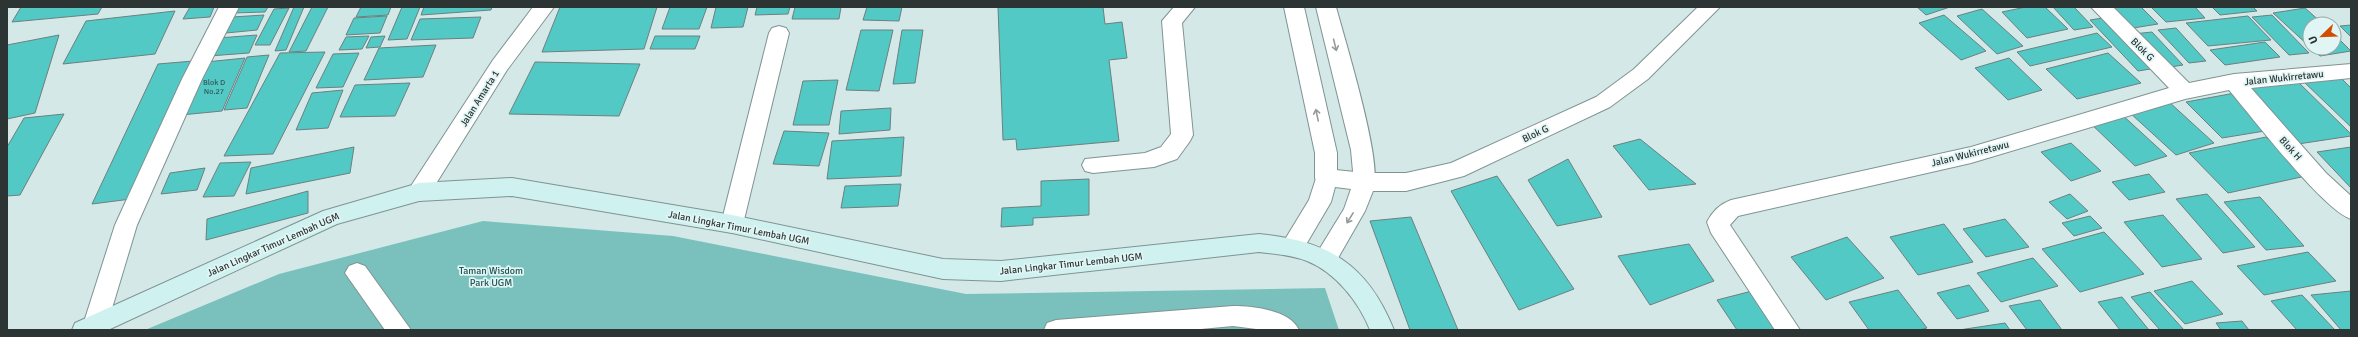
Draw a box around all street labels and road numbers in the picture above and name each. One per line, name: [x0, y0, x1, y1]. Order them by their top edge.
street label: Blok G: [2128, 36, 2156, 64]
street label: Jalan Amarta 1: [458, 68, 502, 129]
street label: Jalan Wukirretawu: [2244, 68, 2324, 88]
street label: Blok G: [1520, 123, 1551, 145]
street label: Blok H: [2276, 134, 2304, 163]
street label: Jalan Wukirretawu: [1930, 139, 2010, 169]
street label: Jalan Lingkar Timur Lembah UGM: [667, 208, 810, 248]
street label: Jalan Lingkar Timur Lembah UGM: [205, 210, 341, 280]
street label: Jalan Lingkar Timur Lembah UGM: [999, 251, 1143, 277]

